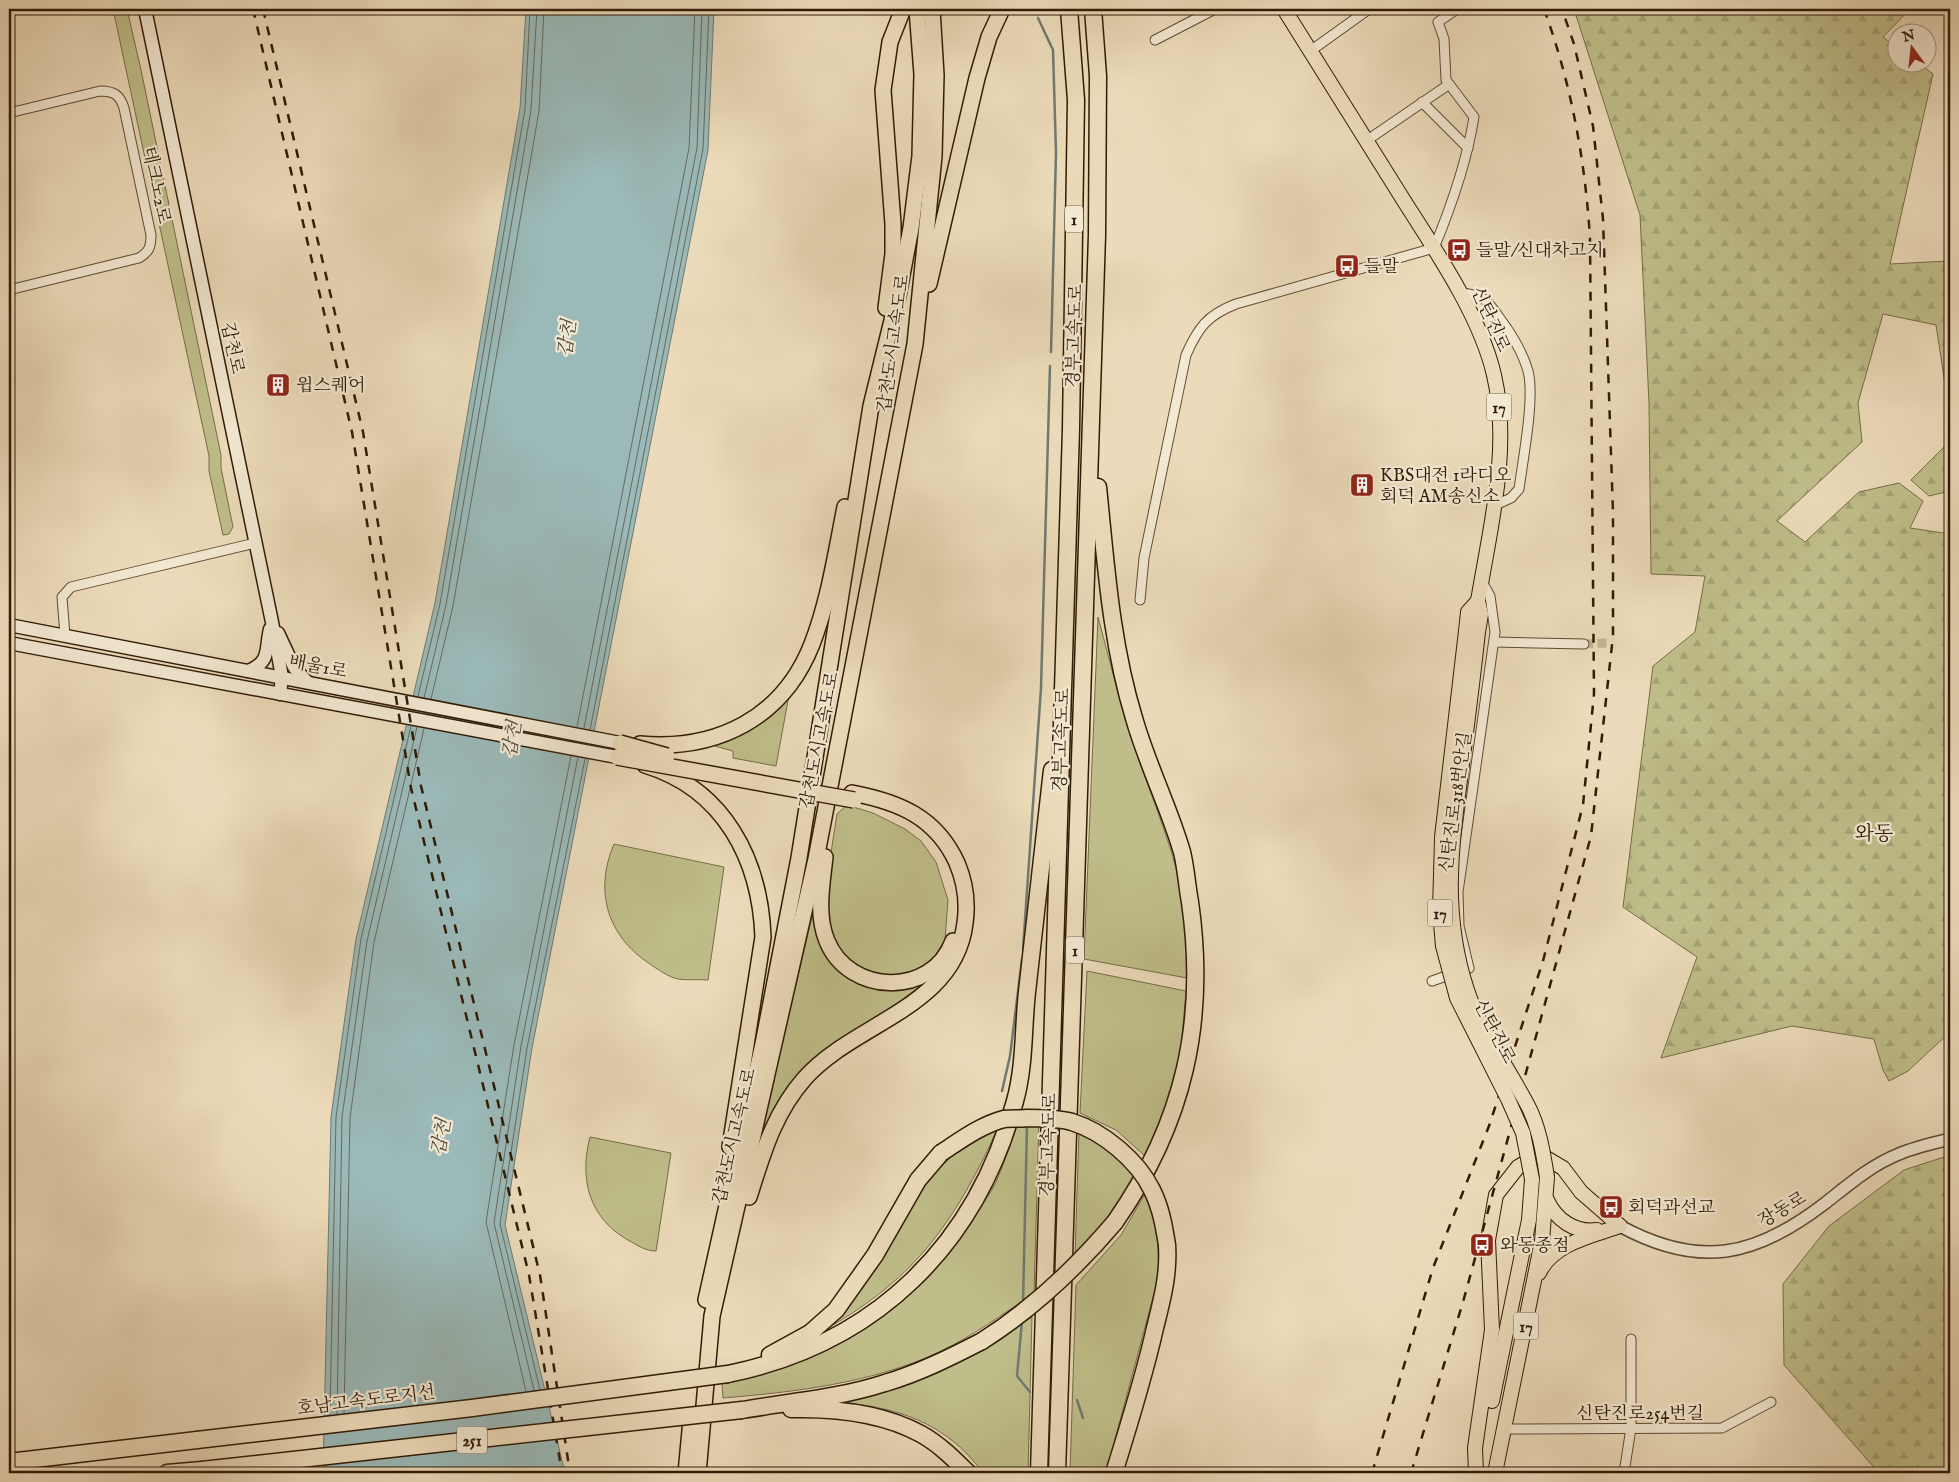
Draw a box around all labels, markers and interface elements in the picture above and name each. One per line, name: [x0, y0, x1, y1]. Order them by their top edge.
north arrow: [1886, 22, 1936, 72]
text: N: [1900, 26, 1917, 47]
street label: 테크노2로: [136, 145, 175, 226]
road number: 1: [1065, 205, 1083, 232]
bus stop icon: 들말/신대차고지: [1446, 237, 1472, 263]
place label: 들말/신대차고지: [1476, 240, 1604, 263]
bus stop icon: 들말: [1334, 253, 1360, 279]
place label: 들말: [1364, 256, 1399, 279]
street label: 갑천도시고속도로: [873, 273, 916, 414]
street label: 신탄진로: [1465, 283, 1514, 356]
street label: 경부고속도로: [1062, 284, 1089, 389]
water label: 갑천: [554, 317, 583, 358]
street label: 갑천로: [215, 320, 248, 376]
building icon: 윕스퀘어: [265, 372, 291, 398]
place label: 윕스퀘어: [296, 375, 366, 398]
road number: 17: [1486, 394, 1512, 421]
place label: KBS대전 1라디오 회덕 AM송신소: [1380, 465, 1512, 509]
building icon: KBS대전 1라디오 회덕 AM송신소: [1349, 472, 1375, 498]
street label: 배울1로: [287, 651, 349, 684]
street label: 갑천도시고속도로: [796, 670, 845, 811]
street label: 경부고속도로: [1049, 688, 1076, 793]
water label: 갑천: [498, 718, 528, 759]
street label: 신탄진로318번안길: [1435, 730, 1478, 874]
district label: 와동: [1855, 822, 1893, 847]
road number: 17: [1428, 900, 1452, 926]
road number: 1: [1066, 936, 1084, 964]
street label: 신탄진로: [1468, 995, 1520, 1068]
street label: 갑천도시고속도로: [709, 1066, 762, 1207]
street label: 경부고속도로: [1036, 1093, 1063, 1198]
water label: 갑천: [427, 1116, 457, 1158]
street label: 장동로: [1754, 1187, 1811, 1234]
bus stop icon: 회덕과선교: [1598, 1194, 1624, 1220]
place label: 회덕과선교: [1628, 1197, 1716, 1220]
bus stop icon: 와동종점: [1469, 1232, 1495, 1258]
place label: 와동종점: [1500, 1235, 1570, 1258]
road number: 17: [1514, 1312, 1538, 1340]
street label: 호남고속도로지선: [296, 1382, 437, 1421]
street label: 신탄진로254번길: [1576, 1403, 1704, 1426]
road number: 251: [457, 1426, 487, 1454]

